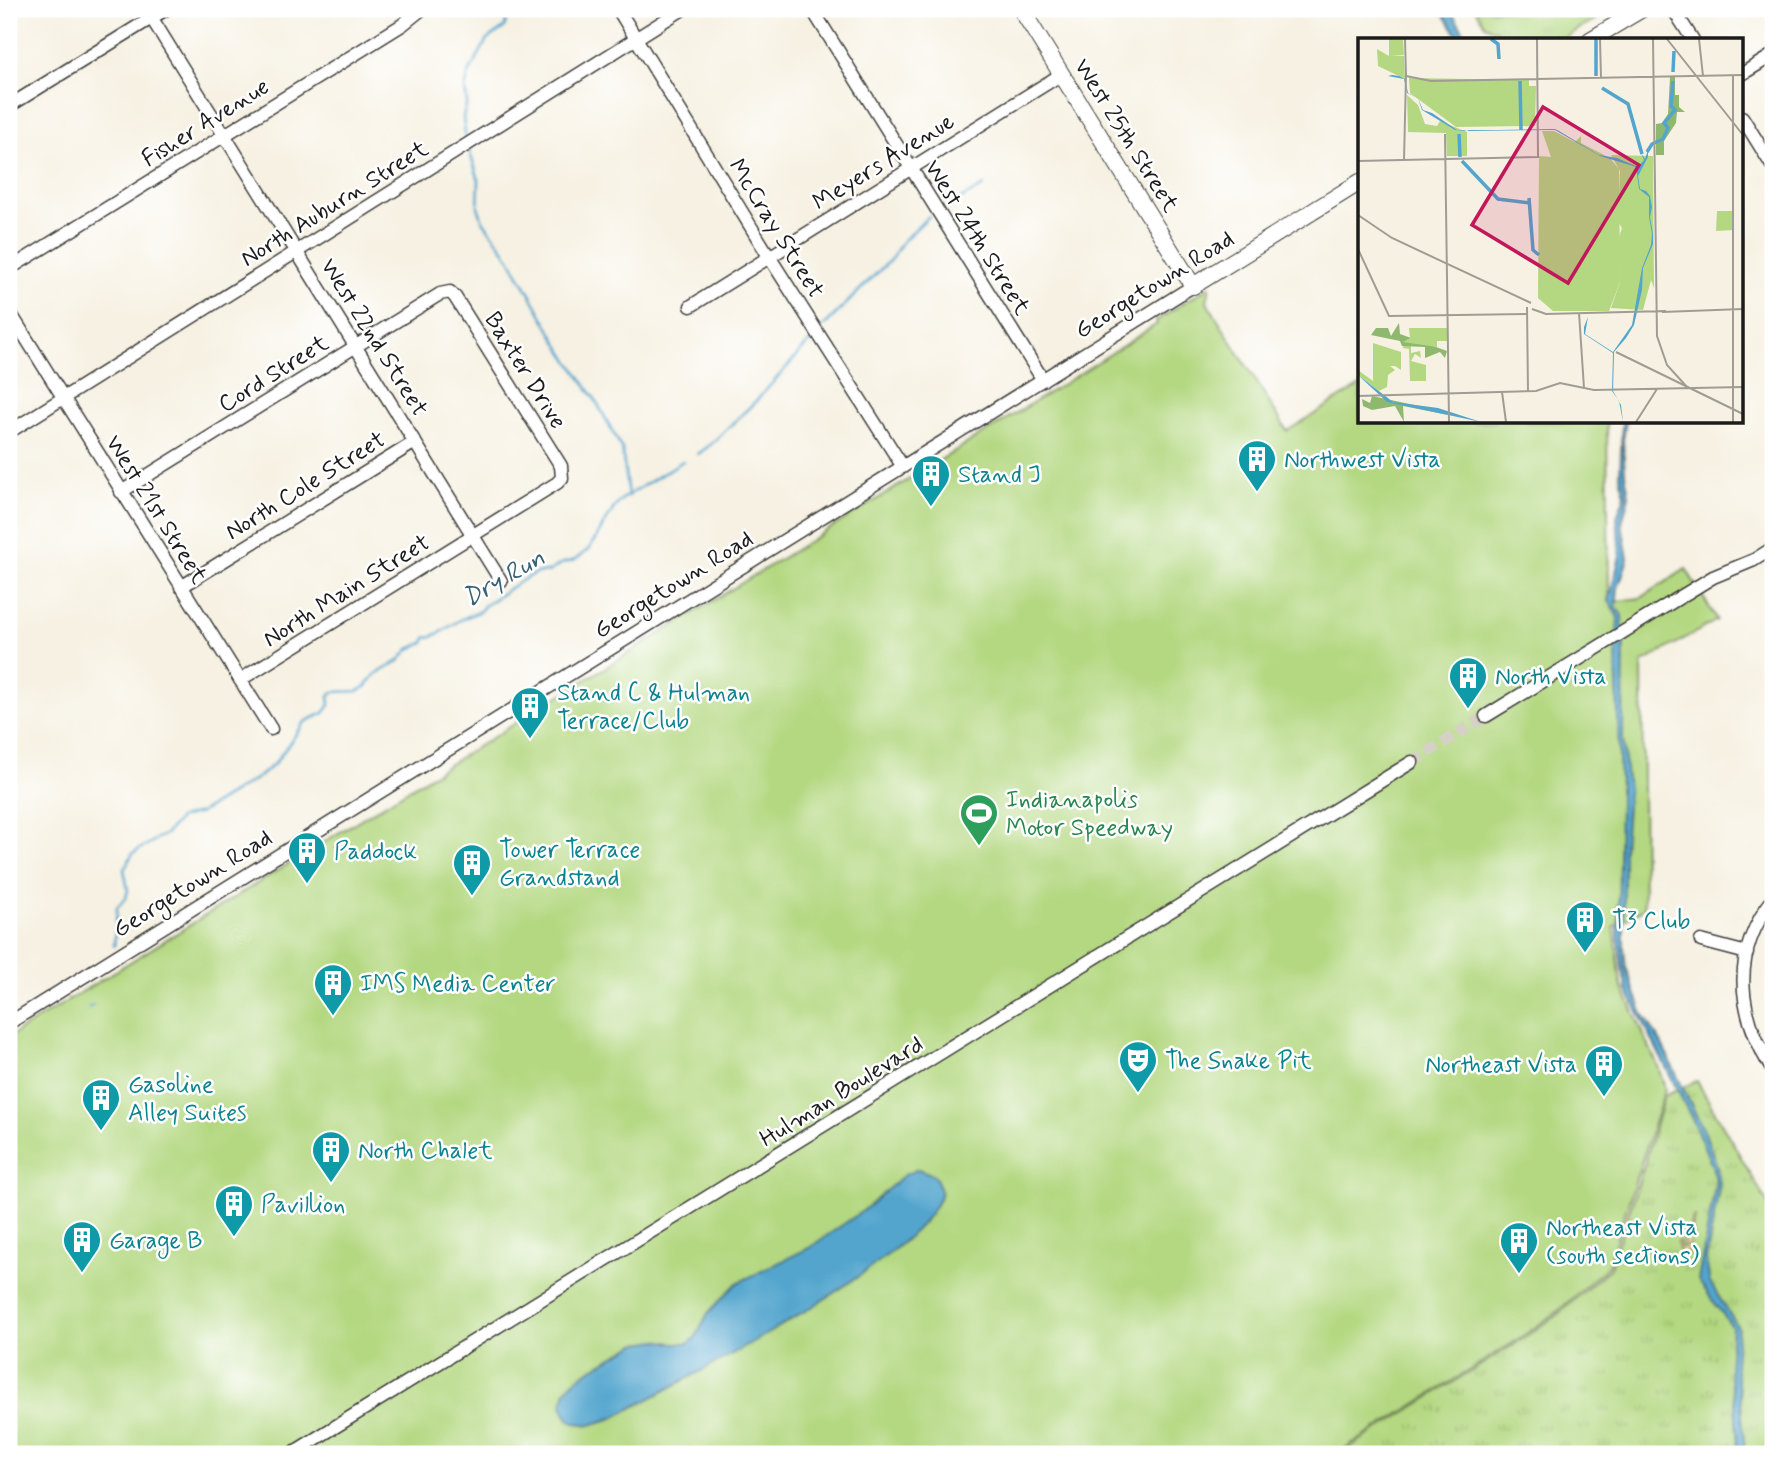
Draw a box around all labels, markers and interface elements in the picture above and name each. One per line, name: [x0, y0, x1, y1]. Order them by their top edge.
inset map: [1358, 38, 1744, 424]
street label: West 25th Street: [1066, 53, 1185, 218]
street label: Fisher Avenue: [136, 72, 276, 175]
street label: Meyers Avenue: [807, 106, 961, 218]
street label: North Auburn Street: [235, 134, 434, 275]
street label: McCray Street: [721, 153, 831, 304]
street label: West 24th Street: [917, 154, 1037, 321]
street label: Georgetown Road: [1069, 224, 1241, 348]
street label: West 22nd Street: [313, 253, 435, 423]
street label: Baxter Drive: [477, 306, 573, 435]
street label: Cord Street: [213, 328, 335, 420]
street label: North Cole Street: [220, 425, 392, 548]
street label: West 21st Street: [98, 430, 214, 590]
building icon: Northwest Vista: [1236, 438, 1278, 493]
place label: Northwest Vista: [1284, 445, 1441, 476]
building icon: Stand J: [910, 453, 952, 508]
place label: Stand J: [958, 460, 1040, 491]
street label: Georgetown Road: [588, 524, 760, 648]
street label: North Main Street: [258, 527, 436, 655]
water label: Dry Run: [457, 542, 551, 616]
building icon: North Vista: [1447, 655, 1489, 710]
place label: North Vista: [1495, 662, 1607, 693]
place label: Stand C & Hulman Terrace/Club: [557, 678, 750, 737]
building icon: Stand C & Hulman Terrace/Club: [509, 685, 551, 740]
place label: Indianapolis Motor Speedway: [1006, 785, 1173, 844]
sports icon: Indianapolis Motor Speedway: [958, 792, 1000, 847]
street label: Georgetown Road: [107, 823, 279, 947]
building icon: Paddock: [286, 830, 328, 885]
place label: Tower Terrace Grandstand: [499, 835, 640, 894]
place label: Paddock: [334, 837, 417, 868]
building icon: Tower Terrace Grandstand: [451, 842, 493, 897]
building icon: T3 Club: [1564, 899, 1606, 954]
place label: T3 Club: [1612, 906, 1690, 937]
building icon: IMS Media Center: [312, 962, 354, 1017]
place label: IMS Media Center: [360, 969, 556, 1000]
street label: Hulman Boulevard: [754, 1029, 930, 1155]
theatre icon: The Snake Pit: [1117, 1039, 1159, 1094]
building icon: Northeast Vista: [1583, 1043, 1625, 1098]
place label: The Snake Pit: [1165, 1046, 1312, 1077]
place label: Northeast Vista: [1425, 1050, 1577, 1081]
place label: Gasoline Alley Suites: [128, 1070, 247, 1129]
building icon: Gasoline Alley Suites: [80, 1077, 122, 1132]
building icon: North Chalet: [310, 1129, 352, 1184]
place label: North Chalet: [358, 1136, 493, 1167]
building icon: Pavillion: [213, 1183, 255, 1238]
place label: Pavillion: [261, 1190, 345, 1221]
place label: Northeast Vista (south sections): [1546, 1213, 1699, 1272]
building icon: Garage B: [61, 1219, 103, 1274]
building icon: Northeast Vista (south sections): [1498, 1220, 1540, 1275]
place label: Garage B: [109, 1226, 203, 1259]

